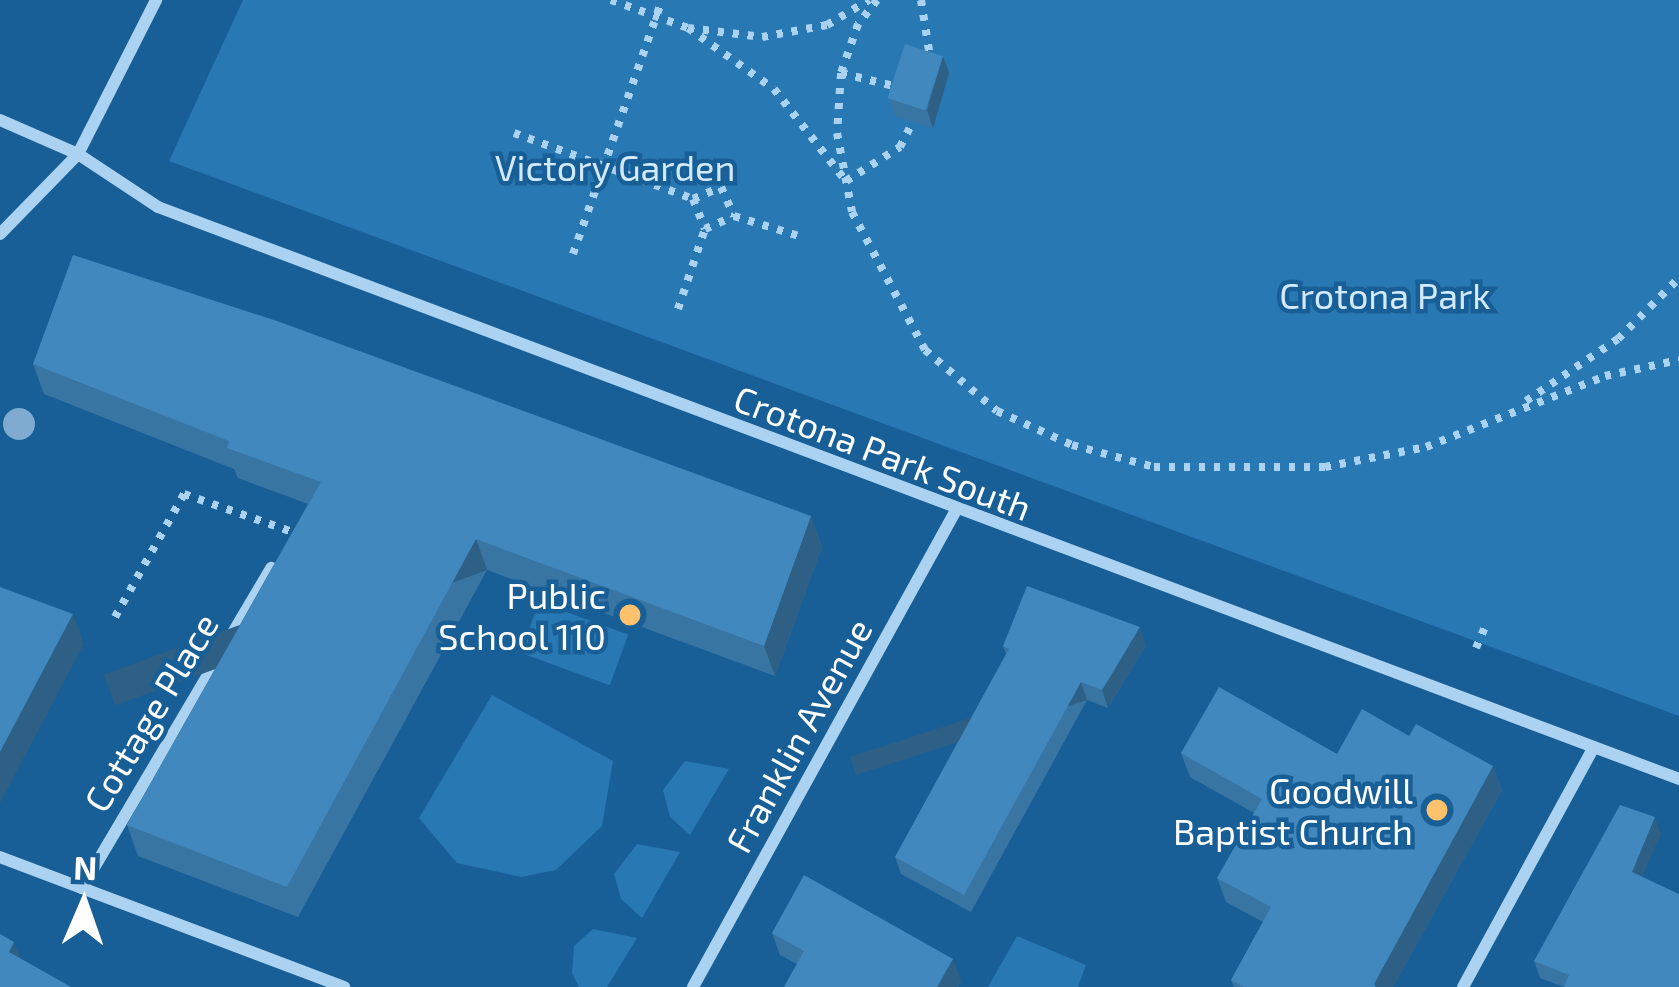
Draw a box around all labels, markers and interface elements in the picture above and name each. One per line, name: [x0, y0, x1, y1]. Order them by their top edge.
park label: Victory Garden: [494, 145, 736, 189]
park label: Crotona Park: [1279, 273, 1491, 317]
street label: Crotona Park South: [728, 375, 1038, 529]
place label: Public School 110: [437, 572, 606, 657]
marker: Public School 110: [617, 602, 643, 628]
street label: Cottage Place: [74, 605, 226, 819]
street label: Franklin Avenue: [716, 610, 880, 860]
place label: Goodwill Baptist Church: [1173, 767, 1413, 852]
marker: Goodwill Baptist Church: [1424, 797, 1450, 823]
north arrow: [24, 843, 144, 963]
text: N: [73, 847, 98, 887]

